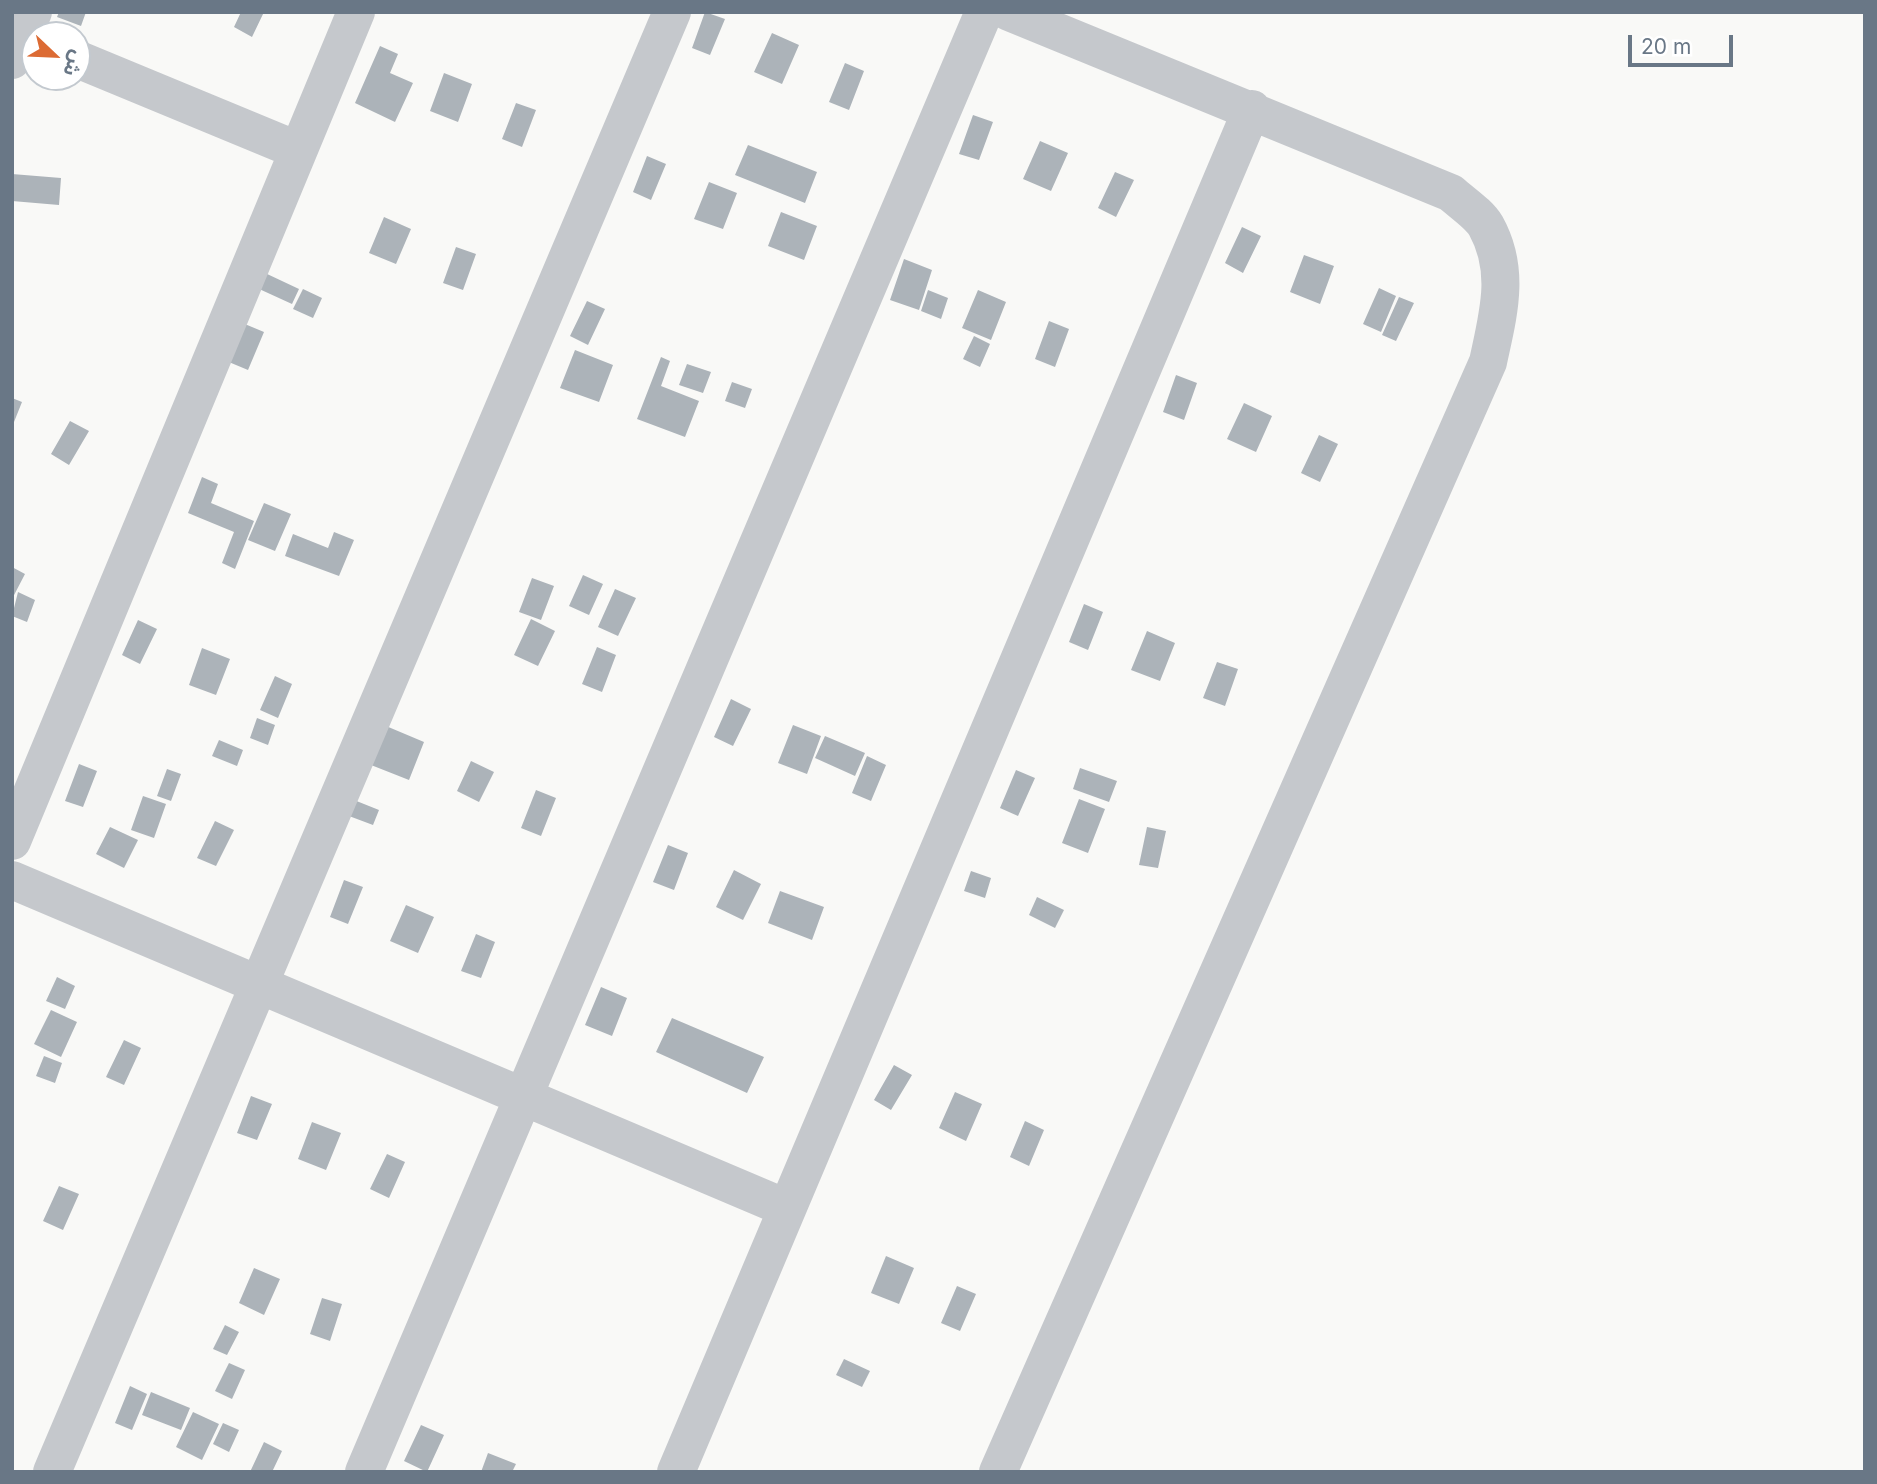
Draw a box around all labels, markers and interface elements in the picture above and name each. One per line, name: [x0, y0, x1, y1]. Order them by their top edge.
north arrow: [21, 21, 91, 91]
scale bar: [1632, 21, 1737, 65]
text: 20 m: [1641, 34, 1691, 59]
text: ش: [58, 47, 90, 80]

